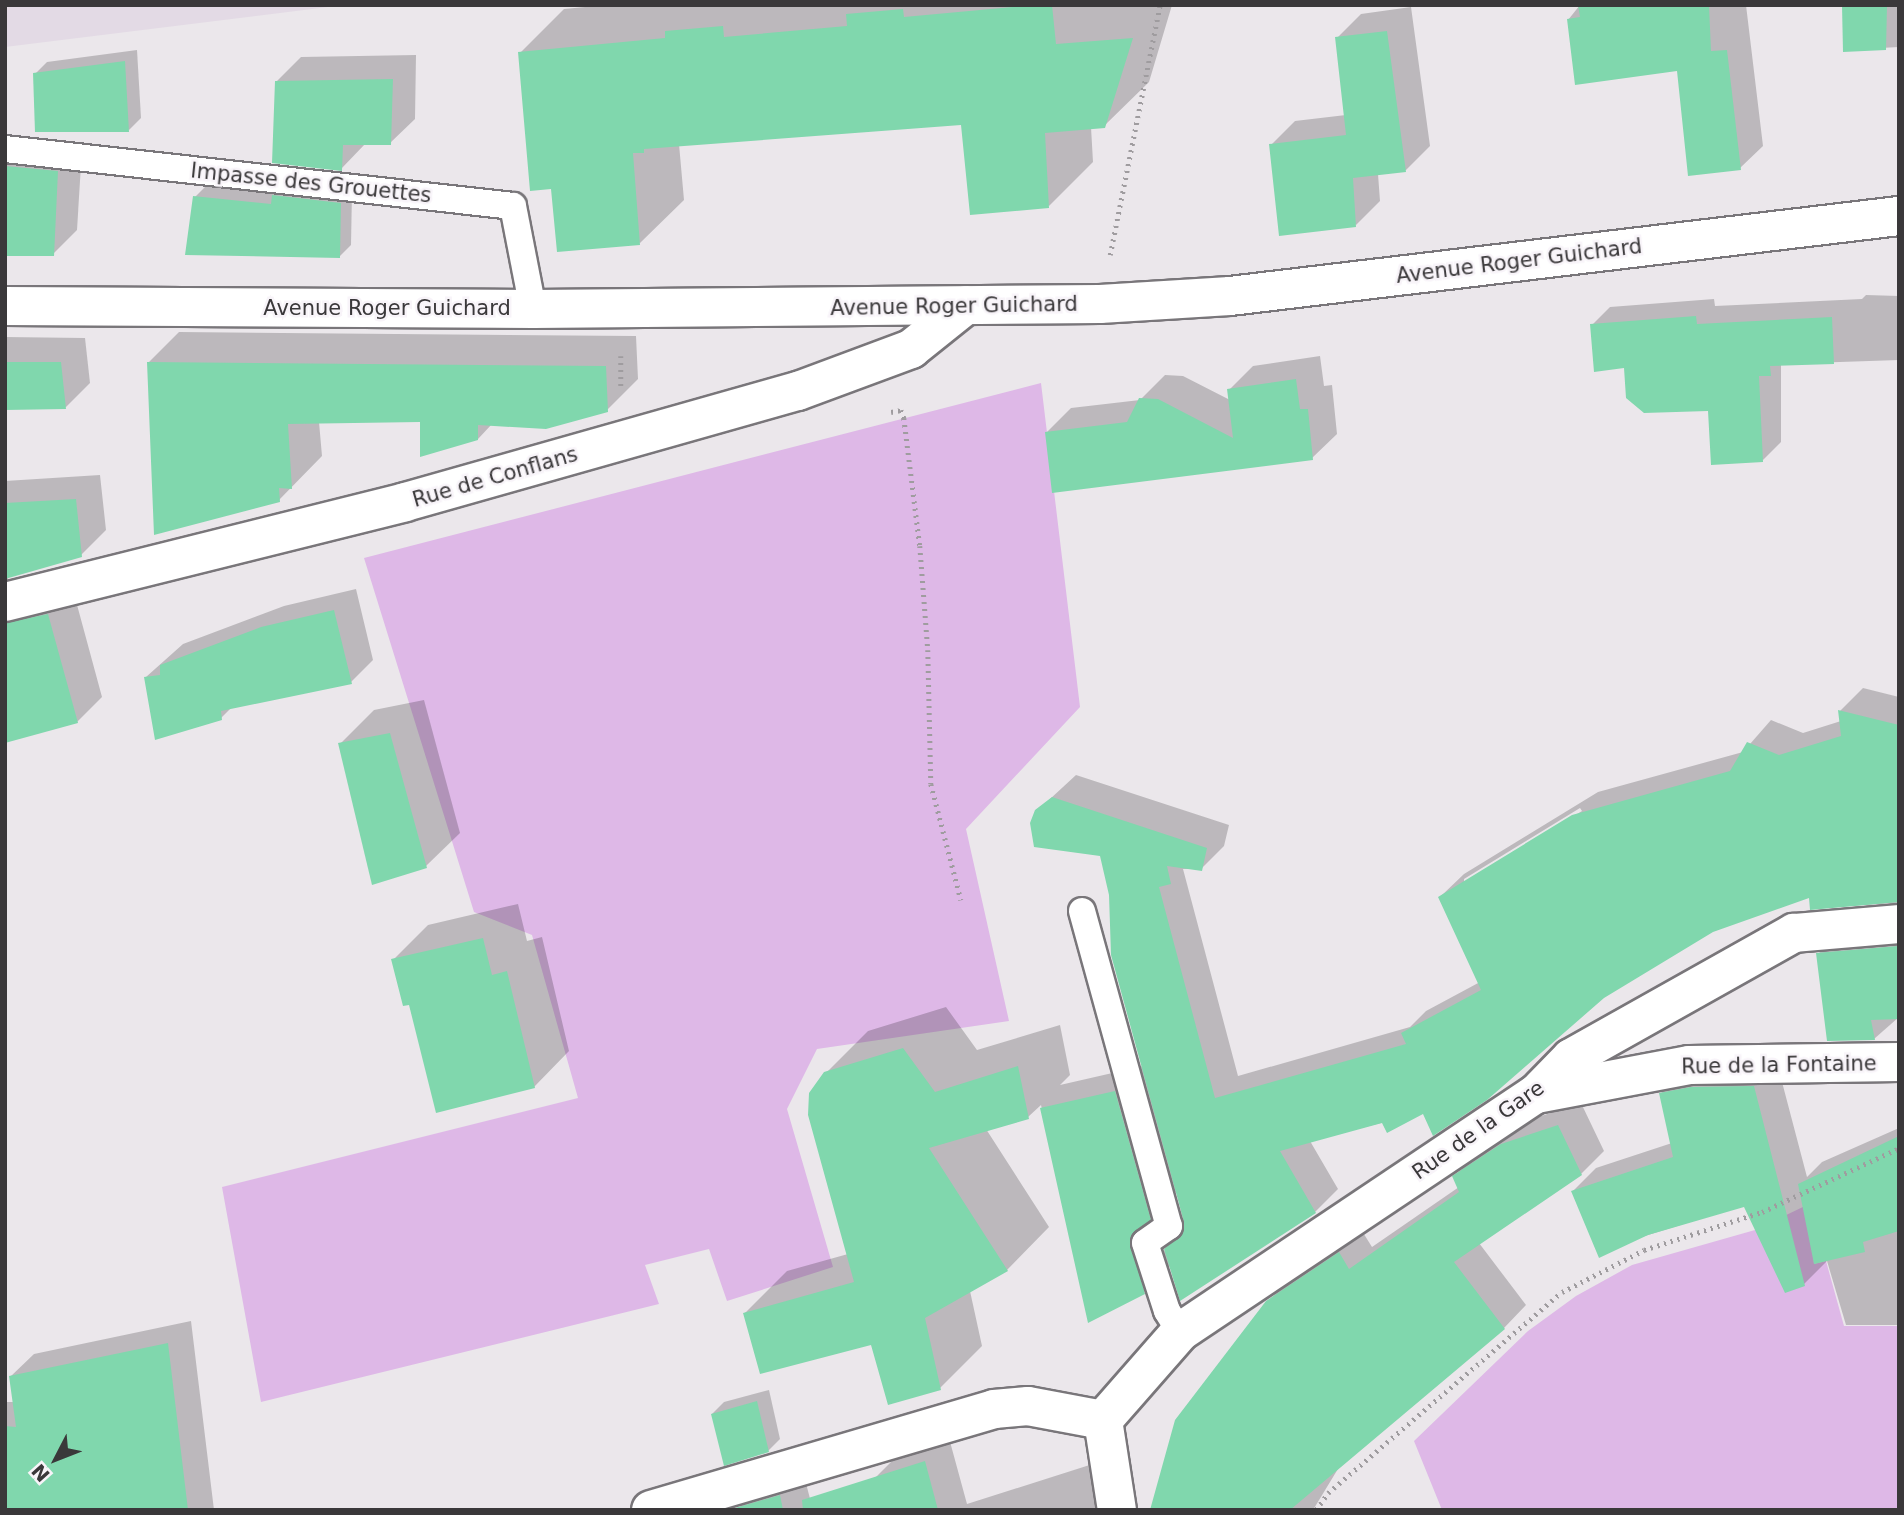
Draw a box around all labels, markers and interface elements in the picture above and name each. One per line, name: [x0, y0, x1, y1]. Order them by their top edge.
street label: Impasse des Grouettes: [189, 158, 433, 208]
street label: Avenue Roger Guichard: [1395, 233, 1643, 289]
street label: Avenue Roger Guichard: [830, 291, 1078, 321]
street label: Avenue Roger Guichard: [263, 295, 511, 321]
street label: Rue de Conflans: [410, 441, 580, 513]
street label: Rue de la Fontaine: [1681, 1051, 1877, 1079]
street label: Rue de la Gare: [1407, 1075, 1549, 1185]
north arrow: [21, 1424, 91, 1494]
text: N: [27, 1460, 54, 1486]

